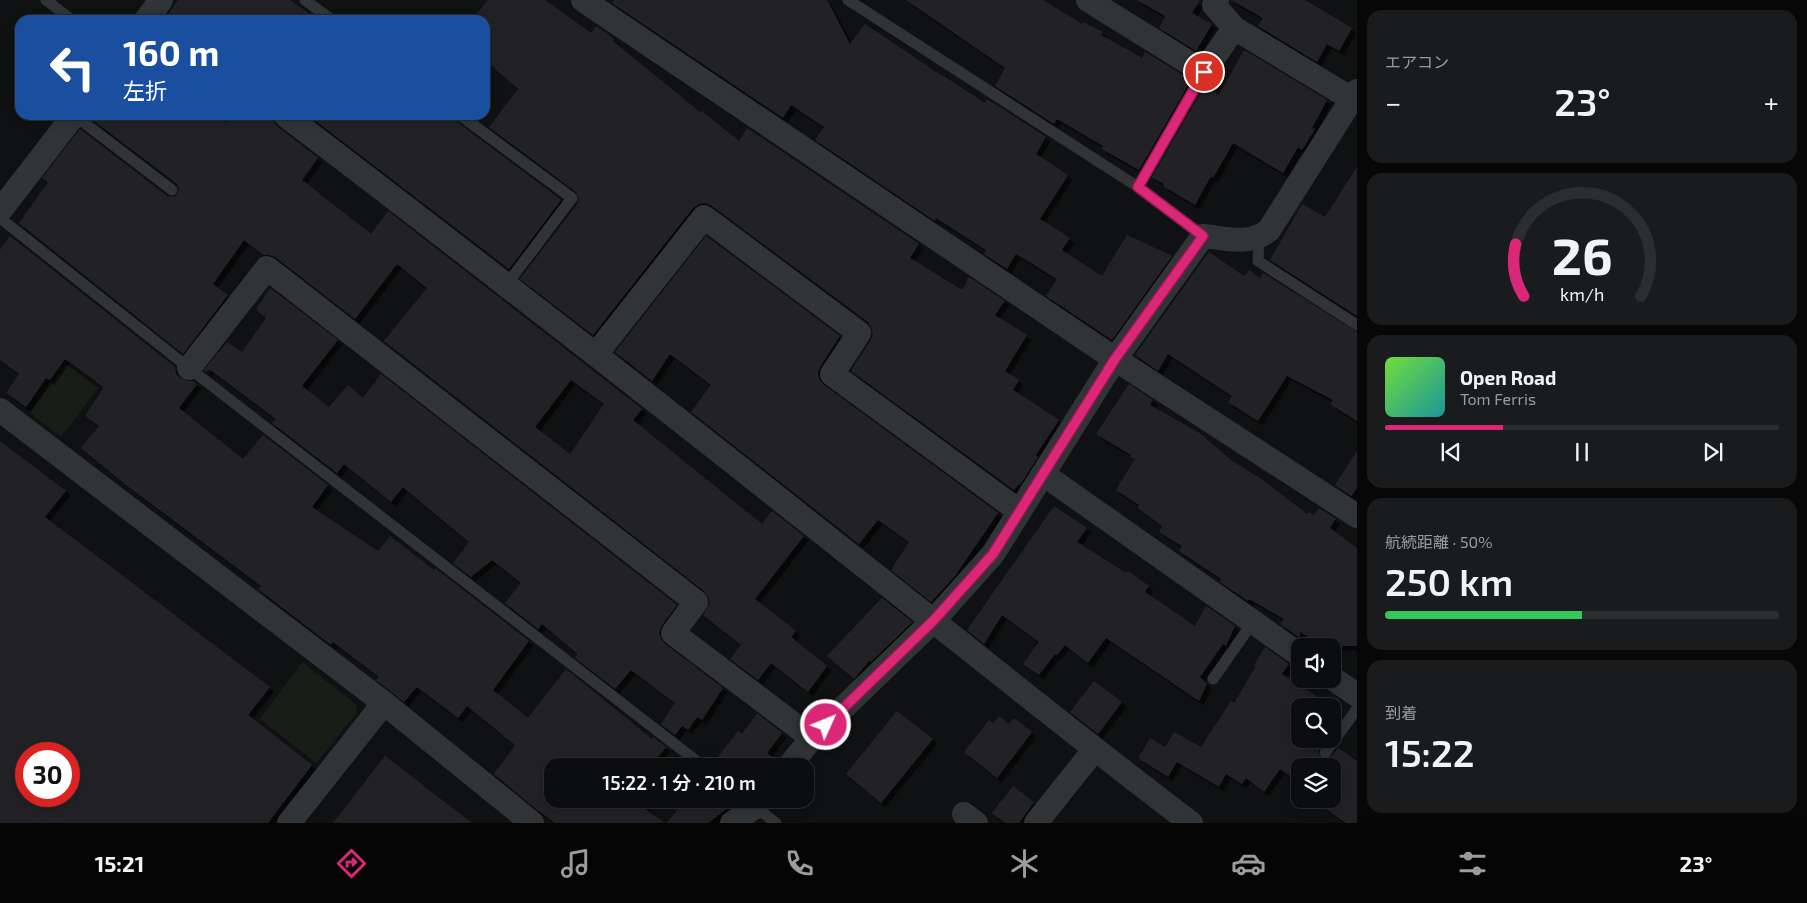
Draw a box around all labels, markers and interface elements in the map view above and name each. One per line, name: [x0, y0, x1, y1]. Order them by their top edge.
text: 160 m: [123, 31, 219, 73]
icon: left: [40, 35, 105, 100]
pin: [1183, 51, 1225, 93]
text: エアコン: [1385, 52, 1449, 71]
icon: arrive: [1190, 58, 1218, 86]
text: 左折: [123, 77, 167, 103]
text: 23°: [1554, 78, 1611, 124]
text: −: [1385, 85, 1401, 119]
text: +: [1764, 85, 1779, 119]
text: 26: [1552, 223, 1612, 285]
text: km/h: [1560, 283, 1604, 305]
text: Open Road: [1460, 366, 1556, 389]
text: Tom Ferris: [1460, 389, 1536, 408]
icon: previous: [1437, 438, 1465, 466]
icon: pause: [1568, 438, 1596, 466]
icon: next: [1699, 438, 1727, 466]
text: 航続距離 · 50%: [1385, 532, 1492, 551]
text: 250 km: [1385, 558, 1513, 604]
map controls: [1291, 638, 1341, 808]
button: sound: [1291, 638, 1341, 688]
position arrow: [799, 698, 851, 750]
button: search: [1291, 698, 1341, 748]
text: 到着: [1385, 703, 1417, 722]
text: 15:22: [1385, 729, 1475, 775]
speed limit sign: 30: [15, 742, 80, 807]
button: layers: [1291, 758, 1341, 808]
text: 15:22 · 1 分 · 210 m: [602, 771, 756, 794]
icon: directions: [334, 846, 369, 881]
icon: music: [558, 846, 593, 881]
icon: phone: [782, 846, 817, 881]
icon: climate: [1007, 846, 1042, 881]
icon: car: [1231, 846, 1266, 881]
icon: filters: [1455, 846, 1490, 881]
text: 15:21: [95, 850, 144, 876]
text: 23°: [1679, 850, 1712, 876]

